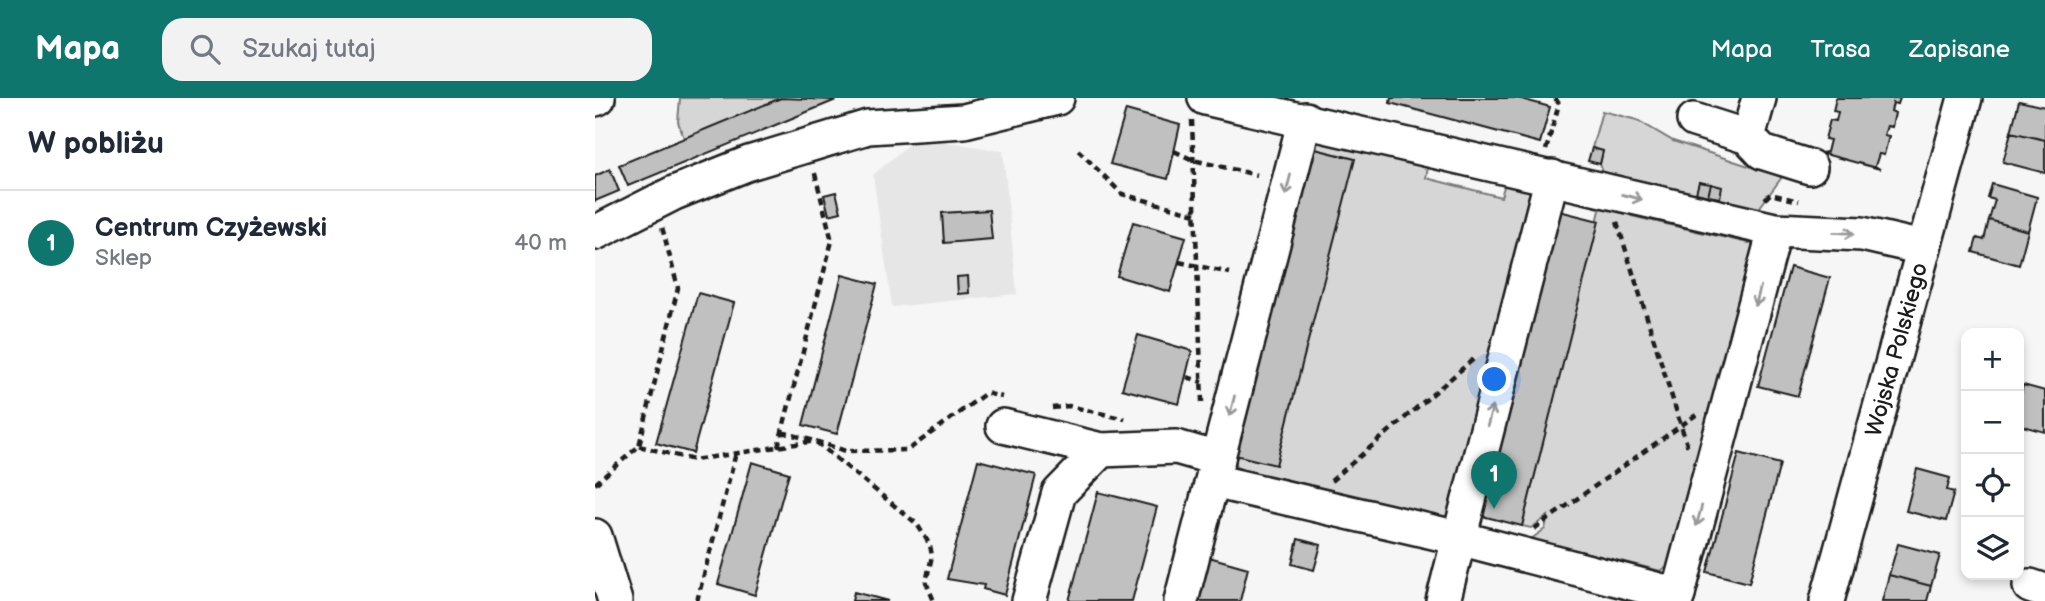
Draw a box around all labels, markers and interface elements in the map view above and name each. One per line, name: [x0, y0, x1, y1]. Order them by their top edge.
search box: [162, 18, 652, 81]
text: Mapa: [35, 29, 120, 69]
icon: search: [186, 30, 224, 68]
text: Szukaj tutaj: [242, 34, 376, 65]
text: Mapa: [1711, 35, 1772, 64]
text: Trasa: [1810, 35, 1871, 64]
text: Zapisane: [1909, 35, 2010, 64]
text: W pobliżu: [28, 126, 164, 162]
one-way arrow: [1281, 174, 1294, 196]
one-way arrow: [1620, 191, 1643, 204]
text: Centrum Czyżewski: [95, 213, 327, 244]
one-way arrow: [1832, 227, 1855, 240]
text: 1: [46, 229, 56, 257]
text: 40 m: [514, 229, 567, 257]
text: Sklep: [95, 244, 152, 272]
street label: Wojska Polskiego: [1860, 259, 1934, 440]
one-way arrow: [1751, 284, 1764, 307]
map controls: [1961, 328, 2024, 580]
button: +: [1961, 328, 2024, 391]
your location: [1477, 362, 1511, 396]
button: −: [1961, 391, 2024, 454]
one-way arrow: [1225, 394, 1238, 417]
one-way arrow: [1484, 405, 1497, 428]
pin: 1: [1471, 451, 1517, 509]
button: locate: [1961, 454, 2024, 517]
one-way arrow: [1692, 504, 1705, 526]
button: layers: [1961, 517, 2024, 580]

